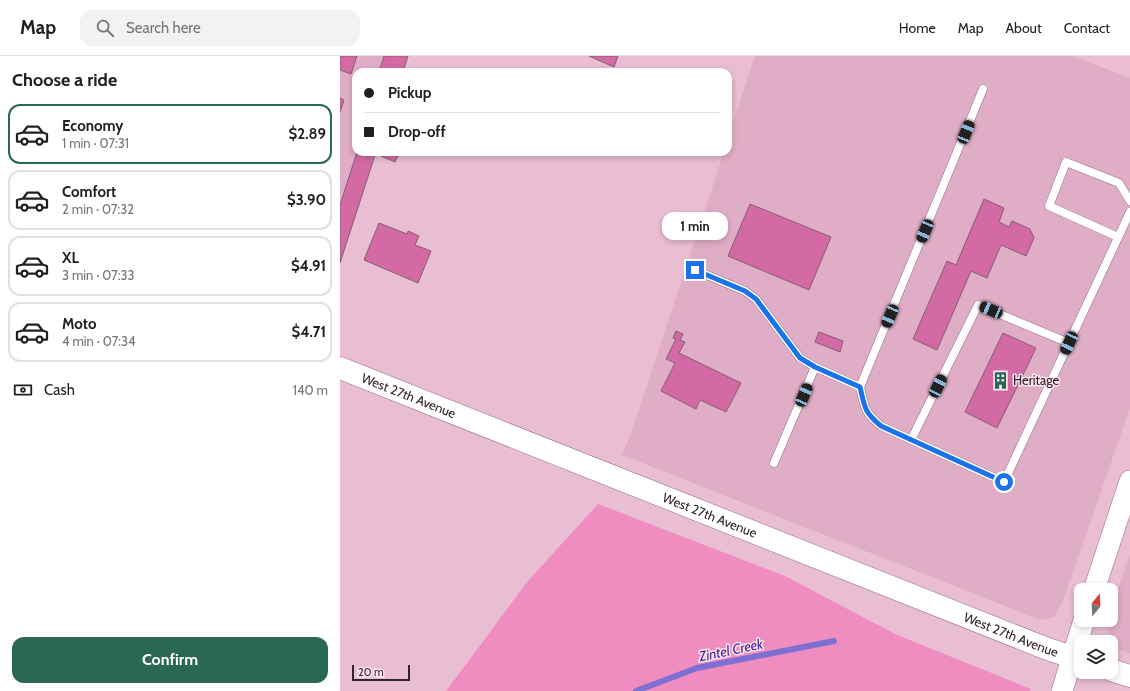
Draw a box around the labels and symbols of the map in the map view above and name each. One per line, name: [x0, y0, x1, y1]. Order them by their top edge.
car: [956, 119, 976, 145]
callout: 1 min: [662, 212, 728, 240]
car: [915, 218, 935, 244]
route end: [686, 261, 704, 279]
car: [978, 300, 1004, 320]
car: [880, 303, 900, 329]
car: [1058, 330, 1080, 356]
street label: West 27th Avenue: [359, 369, 459, 421]
building icon: Heritage: [990, 370, 1010, 390]
place label: Heritage: [1013, 372, 1060, 388]
car: [927, 373, 949, 399]
car: [794, 382, 814, 408]
route start: [995, 473, 1013, 491]
street label: West 27th Avenue: [660, 489, 760, 541]
north arrow: [1074, 583, 1118, 627]
street label: West 27th Avenue: [962, 609, 1061, 660]
water label: Zintel Creek: [696, 634, 766, 666]
scale bar: [352, 663, 410, 682]

